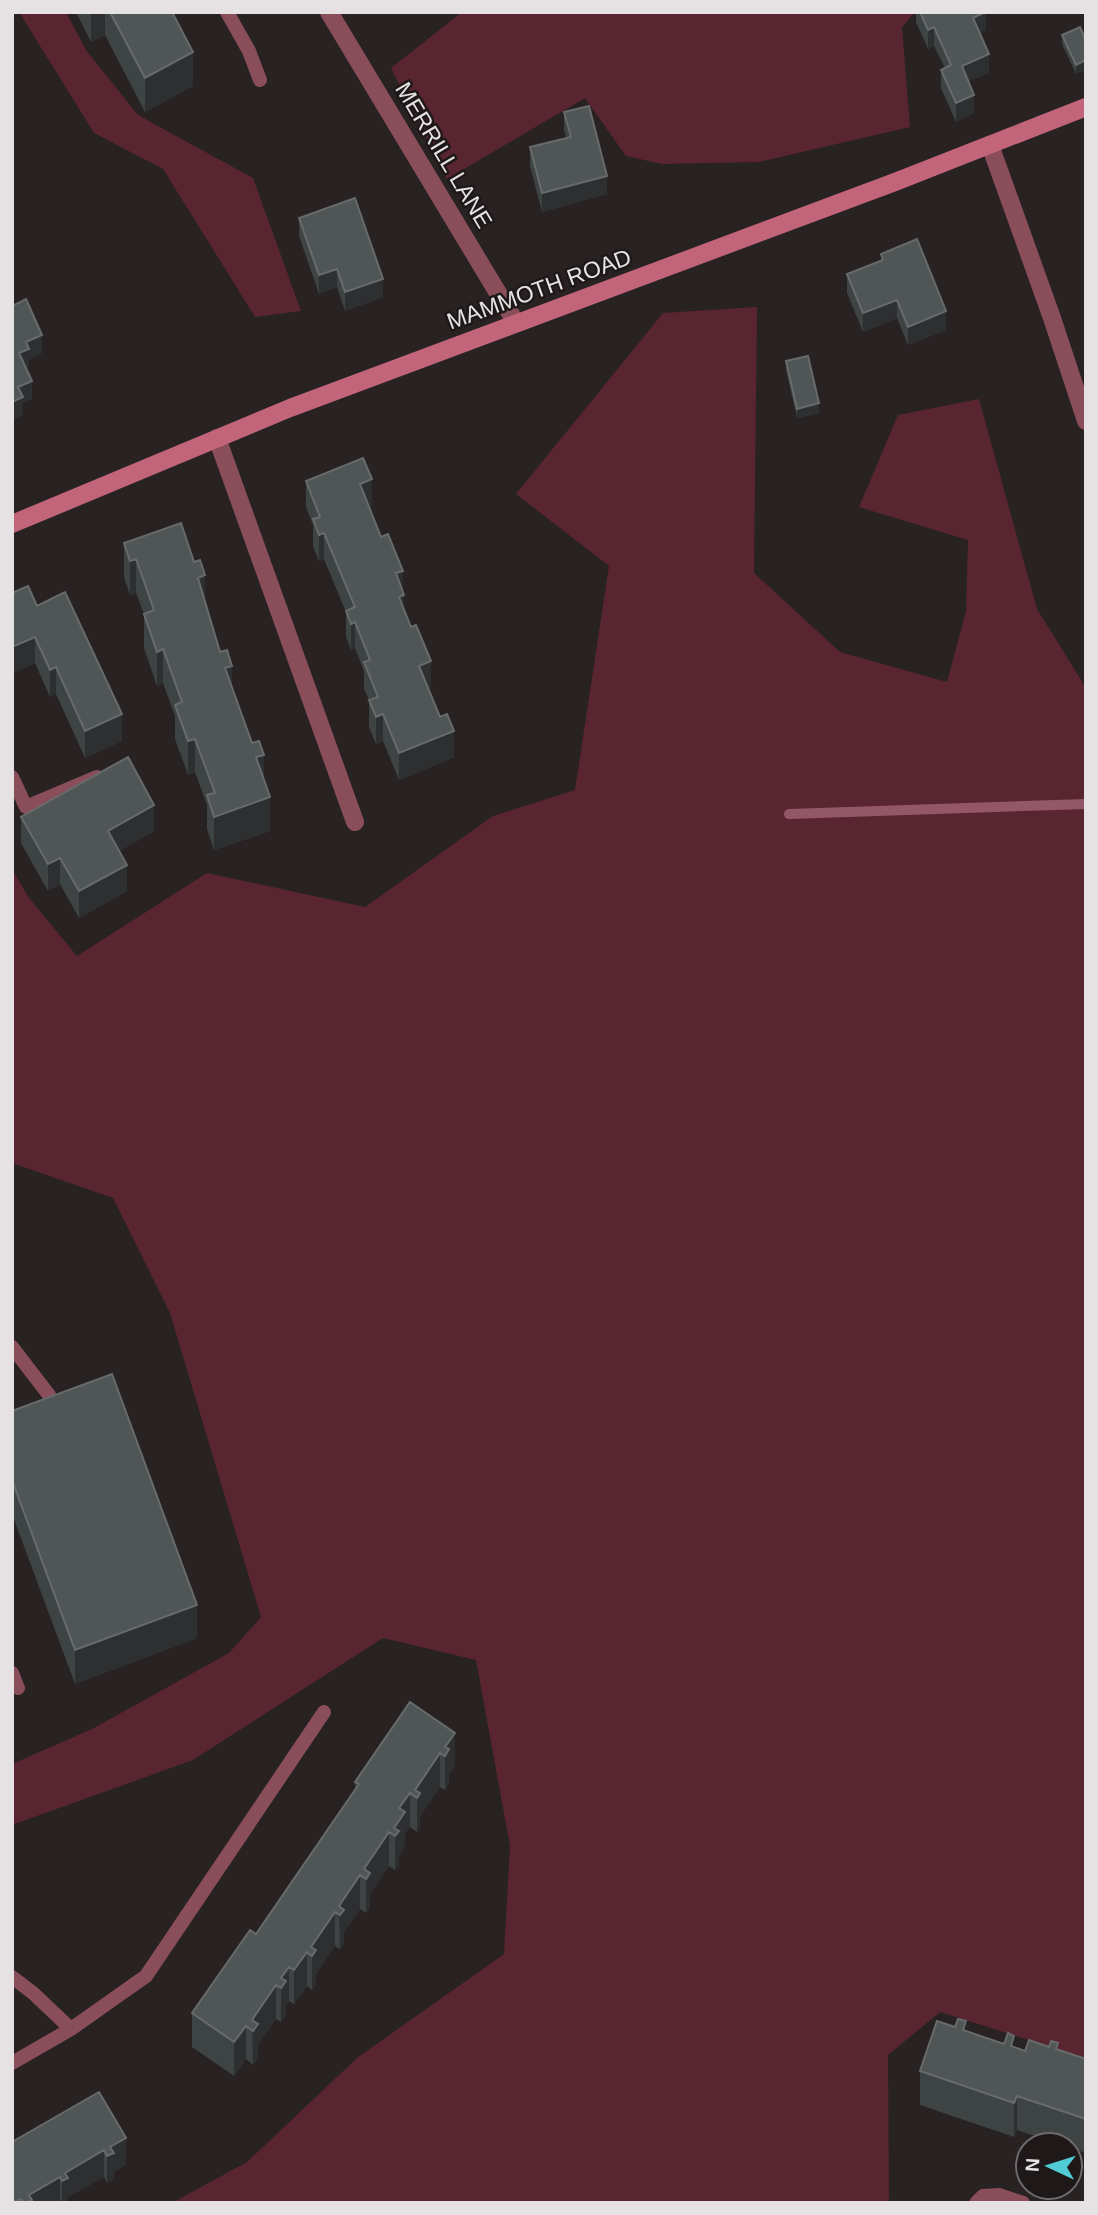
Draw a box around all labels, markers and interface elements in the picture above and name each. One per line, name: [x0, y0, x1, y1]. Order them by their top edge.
street label: MERRILL LANE: [390, 77, 498, 233]
street label: MAMMOTH ROAD: [443, 244, 635, 334]
north arrow: [1014, 2131, 1084, 2201]
text: N: [1022, 2157, 1043, 2172]

